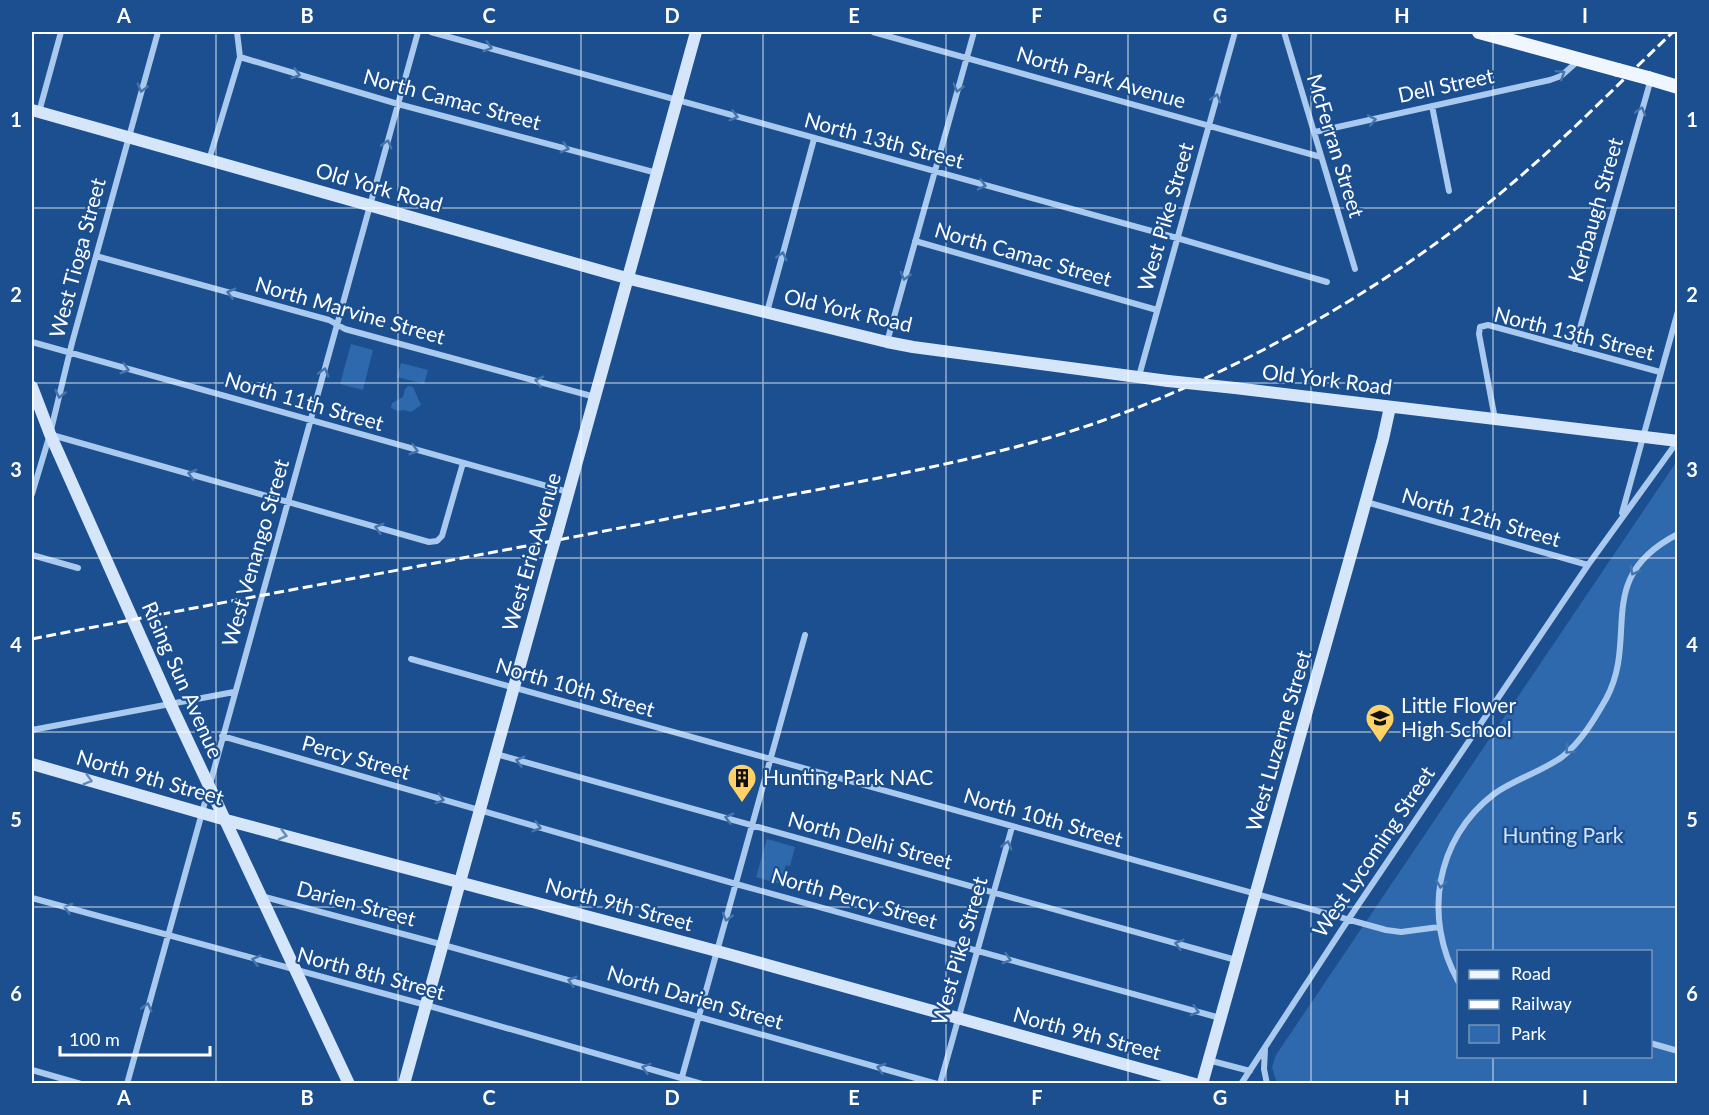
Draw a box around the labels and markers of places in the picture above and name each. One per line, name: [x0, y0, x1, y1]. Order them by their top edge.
place label: Little Flower High School: [1401, 692, 1516, 741]
school or university icon: Little Flower High School: [1364, 702, 1396, 744]
building icon: Hunting Park NAC: [726, 762, 758, 804]
place label: Hunting Park NAC: [763, 764, 933, 789]

